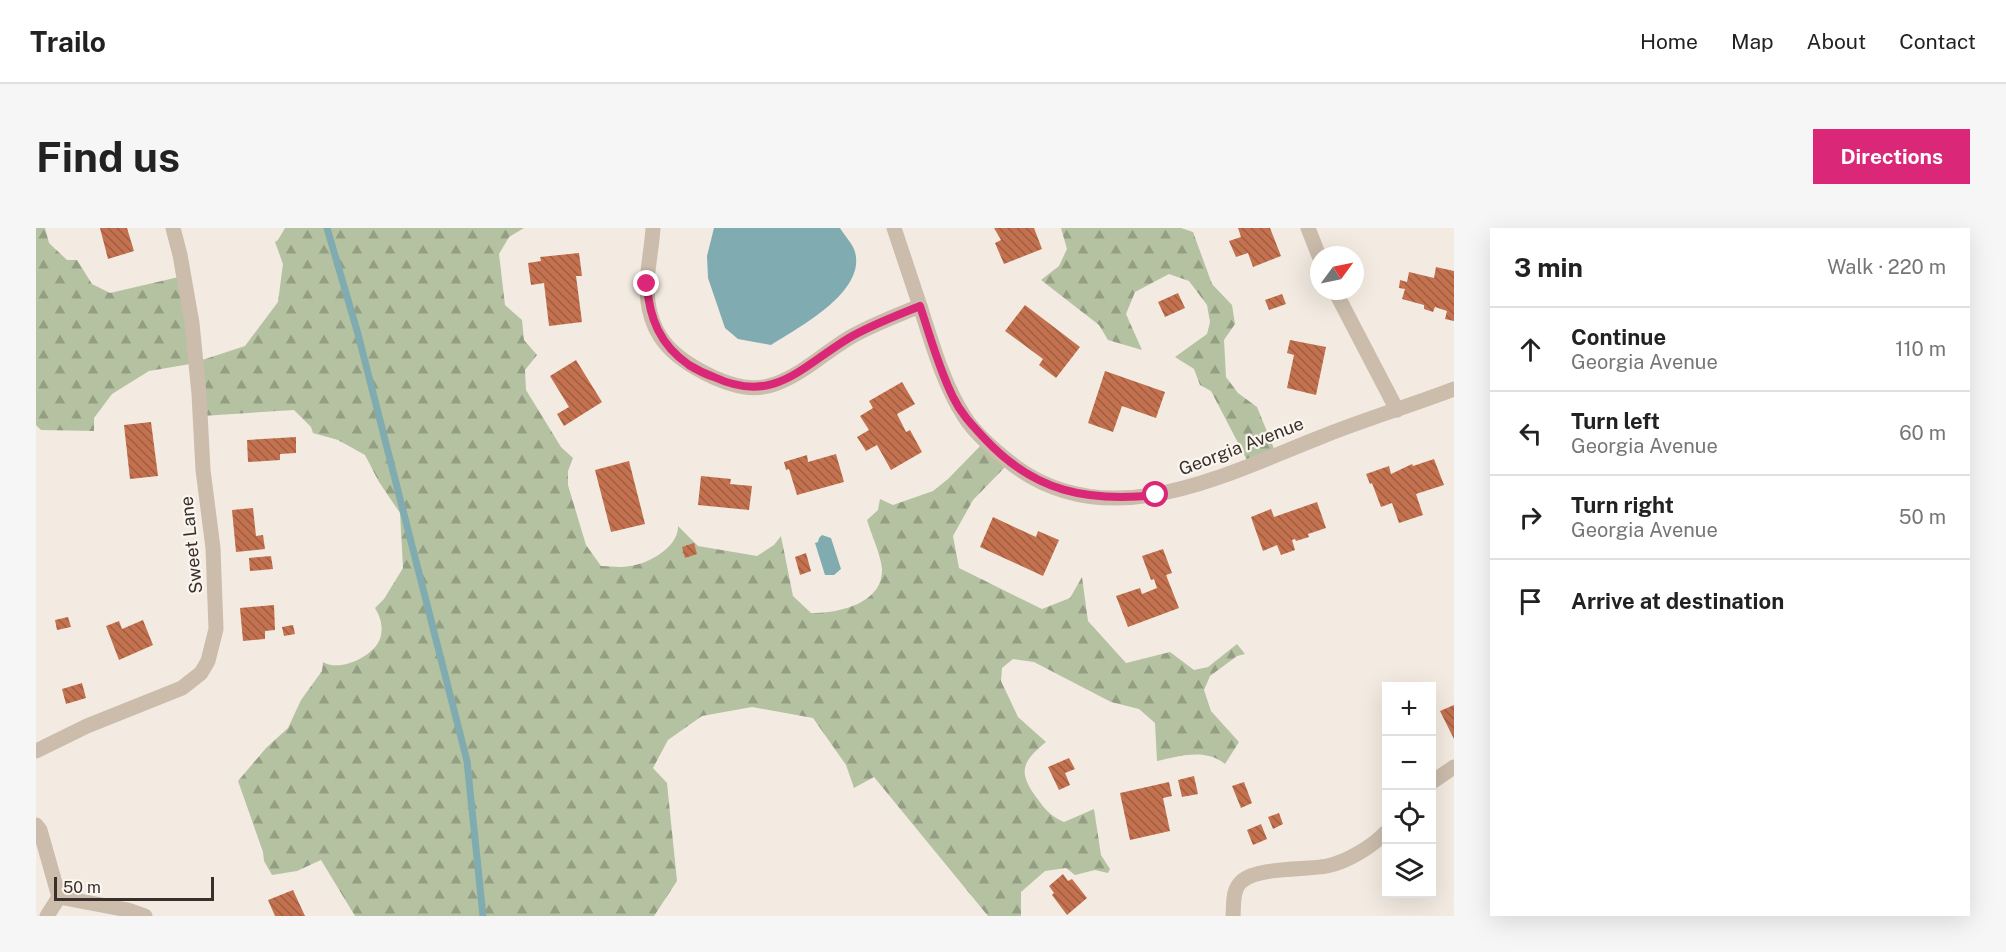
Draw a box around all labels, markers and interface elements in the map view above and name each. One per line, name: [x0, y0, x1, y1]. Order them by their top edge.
text: Trailo: [30, 25, 106, 58]
text: Home: [1640, 29, 1698, 54]
text: Map: [1731, 29, 1774, 54]
text: About: [1807, 29, 1866, 54]
text: Contact: [1899, 29, 1976, 54]
button: Directions: [1813, 129, 1970, 184]
text: Find us: [36, 132, 180, 181]
north arrow: [1310, 246, 1364, 300]
text: 3 min: [1514, 252, 1583, 283]
text: Walk · 220 m: [1827, 255, 1946, 279]
route end: [633, 270, 659, 296]
text: Continue: [1571, 324, 1666, 350]
icon: ahead: [1514, 333, 1547, 366]
text: 110 m: [1895, 337, 1946, 361]
text: Georgia Avenue: [1571, 350, 1718, 374]
text: Turn left: [1571, 408, 1660, 434]
street label: Georgia Avenue: [1176, 413, 1306, 479]
icon: left: [1514, 417, 1547, 450]
text: 60 m: [1899, 421, 1946, 445]
text: Georgia Avenue: [1571, 434, 1718, 458]
route start: [1142, 481, 1168, 507]
text: Turn right: [1571, 492, 1674, 518]
street label: Sweet Lane: [175, 495, 207, 595]
icon: right: [1514, 501, 1547, 534]
text: 50 m: [1899, 505, 1946, 529]
text: Georgia Avenue: [1571, 518, 1718, 542]
icon: arrive: [1514, 585, 1547, 618]
text: Arrive at destination: [1571, 588, 1784, 614]
map controls: [1382, 682, 1436, 898]
button: +: [1382, 682, 1436, 736]
button: −: [1382, 736, 1436, 790]
button: locate: [1382, 790, 1436, 844]
button: layers: [1382, 844, 1436, 898]
scale bar: [54, 874, 214, 902]
text: 50 m: [63, 878, 101, 897]

